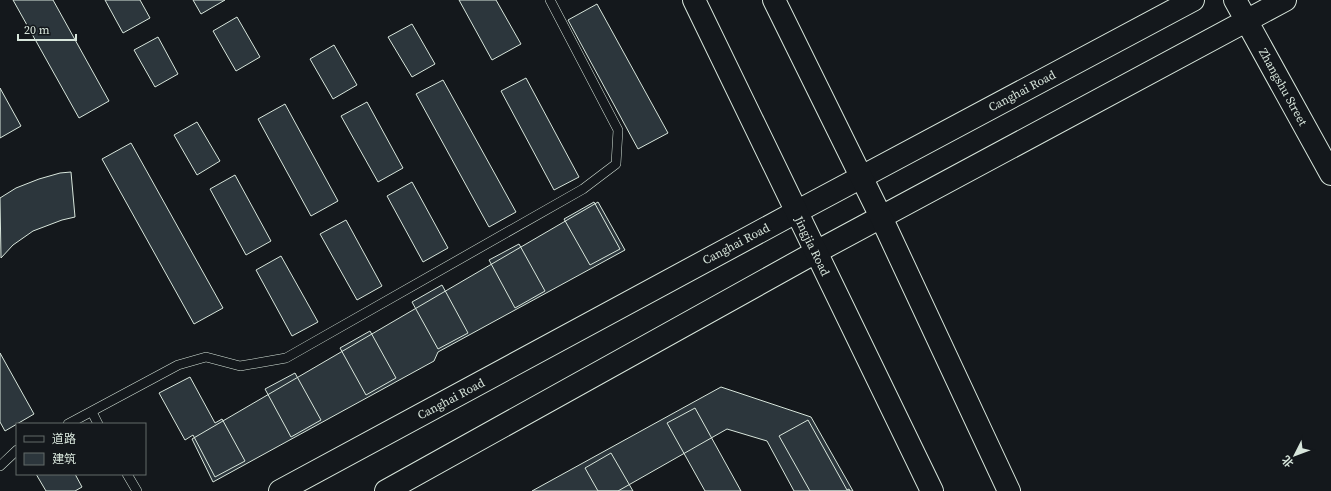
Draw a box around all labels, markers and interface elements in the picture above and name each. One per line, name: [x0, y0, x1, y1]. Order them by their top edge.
scale bar: [18, 16, 76, 42]
text: 20 m: [24, 22, 50, 38]
street label: Zhangshu Street: [1255, 45, 1311, 129]
street label: Canghai Road: [986, 67, 1059, 115]
street label: Jingjia Road: [790, 213, 833, 279]
street label: Canghai Road: [700, 220, 773, 268]
street label: Canghai Road: [415, 375, 488, 423]
legend: [16, 423, 146, 475]
text: 道路: [52, 431, 76, 447]
north arrow: [1275, 435, 1315, 475]
text: 建筑: [52, 451, 76, 467]
text: 北: [1279, 452, 1297, 470]

